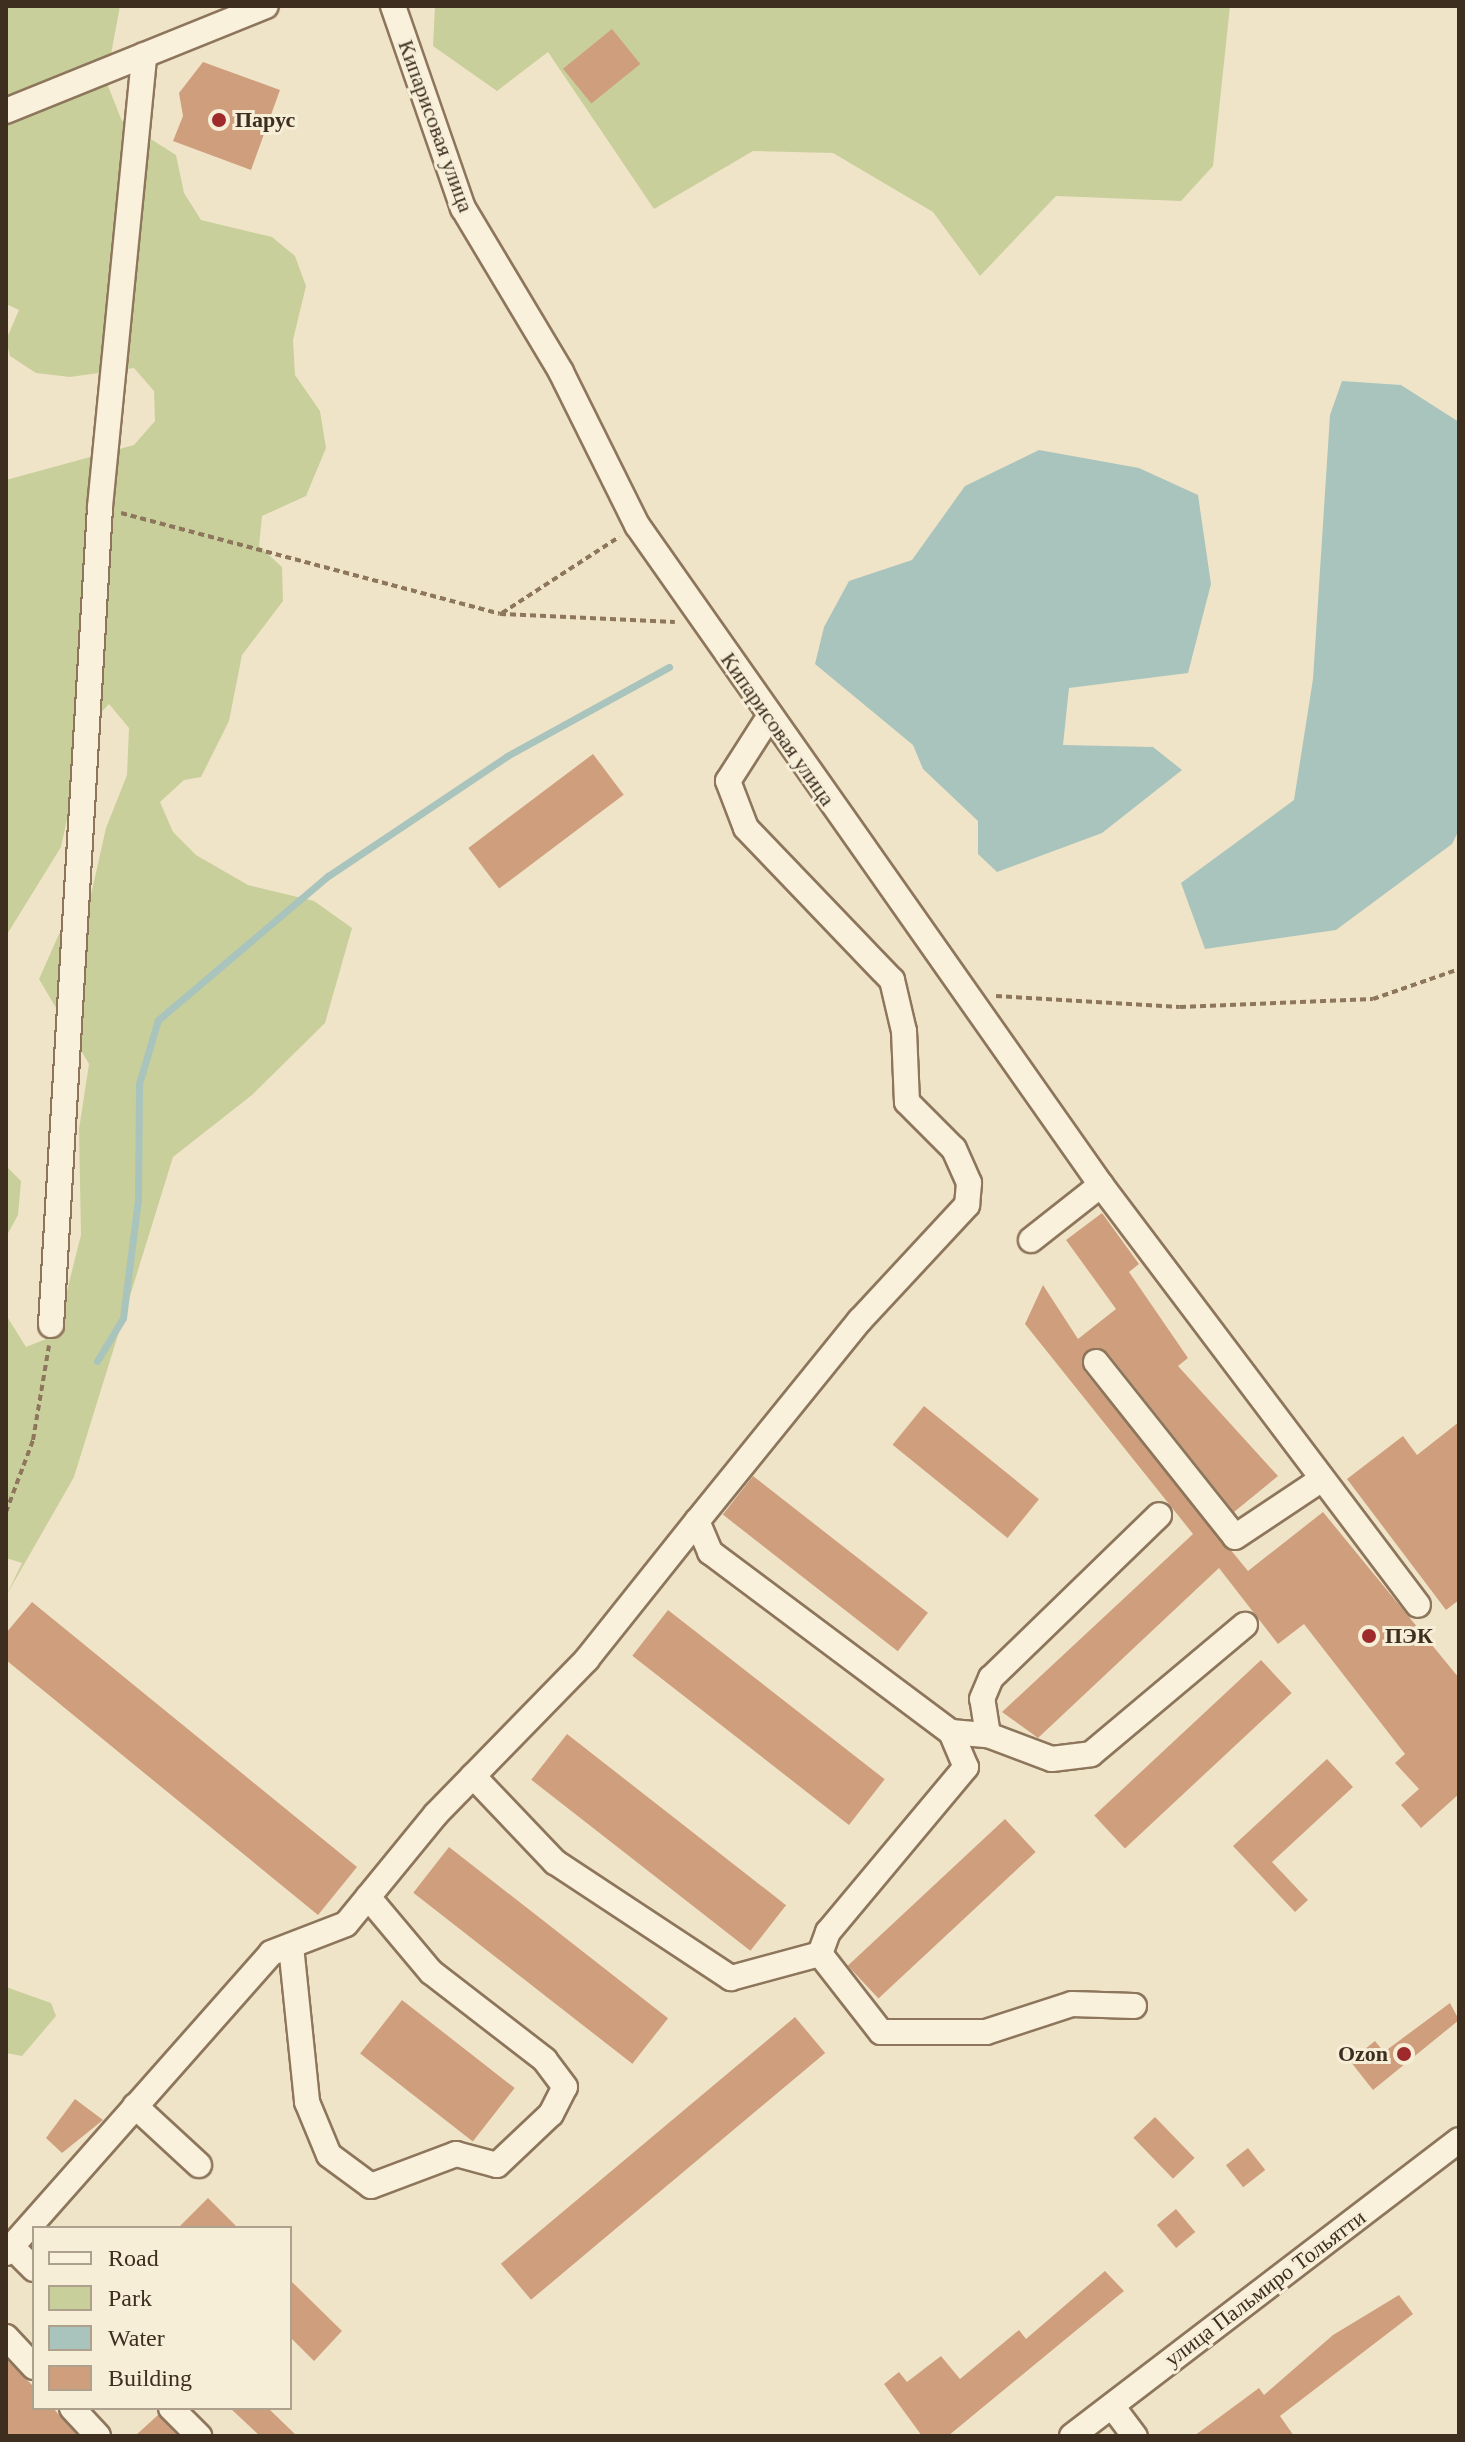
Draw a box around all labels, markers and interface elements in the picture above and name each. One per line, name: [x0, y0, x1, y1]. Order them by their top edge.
street label: Кипарисовая улица: [393, 36, 479, 216]
place label: Парус: [235, 107, 295, 133]
marker: Парус: [210, 111, 228, 129]
street label: Кипарисовая улица: [715, 647, 841, 811]
place label: ПЭК: [1385, 1623, 1433, 1649]
marker: ПЭК: [1360, 1627, 1378, 1645]
place label: Ozon: [1338, 2041, 1388, 2067]
marker: Ozon: [1395, 2045, 1413, 2063]
street label: улица Пальмиро Тольятти: [1159, 2204, 1371, 2372]
legend: [32, 2226, 292, 2410]
text: Road: [108, 2245, 159, 2271]
text: Park: [108, 2285, 152, 2311]
text: Water: [108, 2325, 165, 2351]
text: Building: [108, 2365, 192, 2391]

